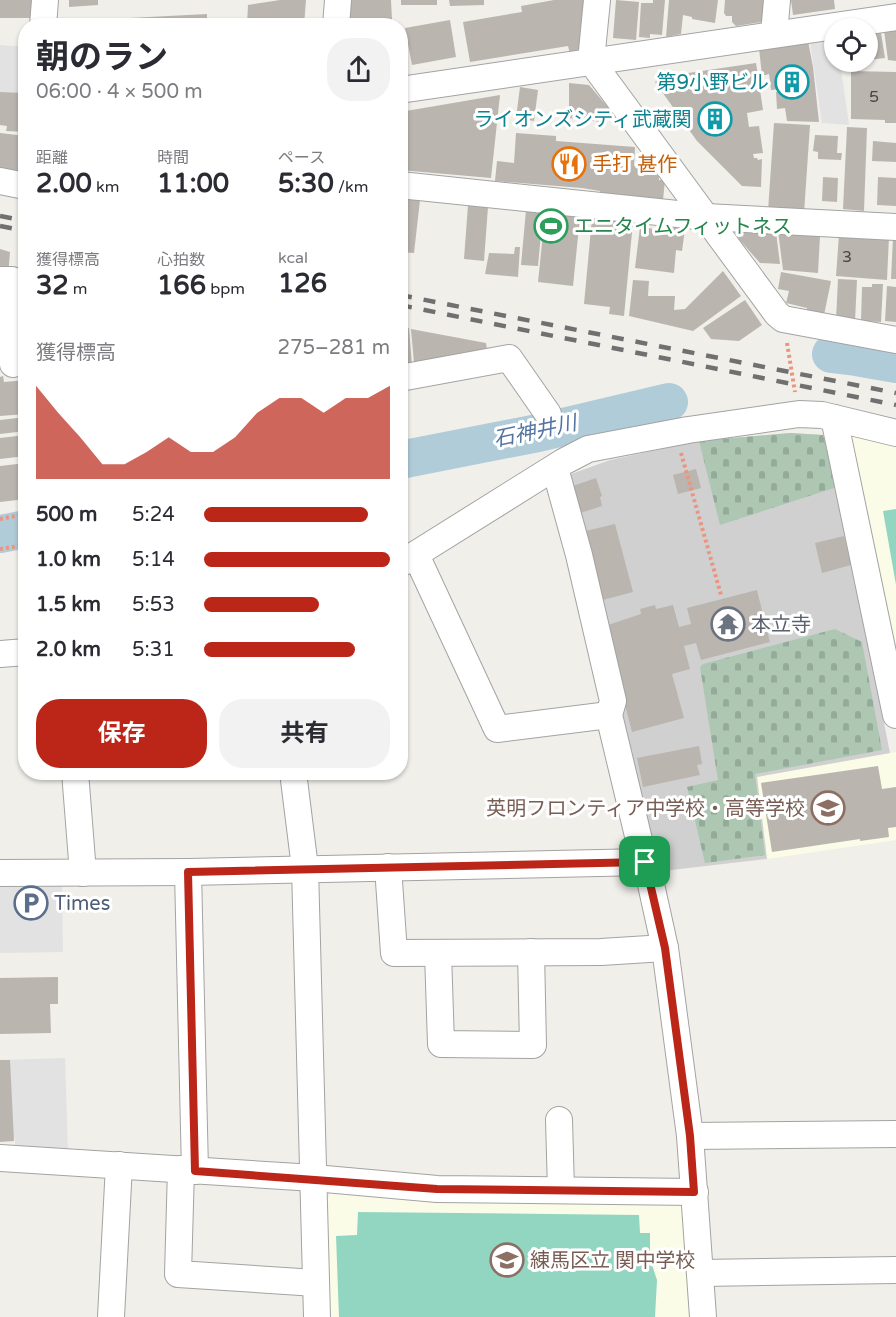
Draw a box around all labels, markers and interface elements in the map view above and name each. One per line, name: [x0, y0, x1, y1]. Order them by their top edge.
map controls: [824, 18, 878, 72]
button: locate: [824, 18, 878, 72]
text: 朝のラン: [36, 38, 168, 77]
button: share: [327, 38, 390, 101]
building icon: 第9小野ビル: [774, 64, 810, 100]
place label: 第9小野ビル: [656, 71, 769, 95]
text: 06:00 · 4 × 500 m: [36, 80, 203, 104]
house number: 5: [869, 87, 879, 107]
building icon: ライオンズシティ武蔵関: [697, 101, 733, 137]
place label: ライオンズシティ武蔵関: [474, 108, 692, 132]
restaurant icon: 手打 甚作: [551, 146, 587, 182]
text: 距離: [36, 148, 68, 168]
text: 時間: [157, 148, 189, 168]
text: ペース: [278, 148, 325, 168]
place label: 手打 甚作: [592, 153, 677, 177]
text: 2.00: [36, 168, 92, 199]
text: 11:00: [157, 168, 229, 199]
text: 5:30: [278, 168, 334, 199]
text: km: [92, 177, 119, 197]
text: /km: [334, 177, 368, 197]
sports icon: エニタイムフィットネス: [533, 208, 569, 244]
place label: エニタイムフィットネス: [574, 215, 792, 239]
house number: 3: [842, 247, 852, 267]
text: kcal: [278, 248, 308, 268]
text: 獲得標高: [36, 250, 100, 270]
text: 心拍数: [157, 250, 205, 270]
text: 126: [278, 268, 327, 299]
text: 32: [36, 270, 69, 301]
text: 166: [157, 270, 206, 301]
text: m: [69, 279, 88, 299]
text: bpm: [206, 279, 245, 299]
text: 275–281 m: [277, 336, 390, 360]
text: 獲得標高: [36, 341, 116, 365]
water label: 石神井川: [491, 410, 581, 452]
text: 500 m: [36, 503, 97, 527]
text: 5:24: [132, 503, 175, 527]
text: 1.0 km: [36, 548, 101, 572]
text: 5:14: [132, 548, 175, 572]
text: 1.5 km: [36, 593, 101, 617]
text: 5:53: [132, 593, 175, 617]
temple icon: 本立寺: [710, 606, 746, 642]
place label: 本立寺: [751, 613, 811, 637]
text: 2.0 km: [36, 638, 101, 662]
text: 5:31: [132, 638, 175, 662]
button: 保存: [36, 699, 207, 768]
button: 共有: [219, 699, 390, 768]
school or university icon: 英明フロンティア中学校・高等学校: [810, 790, 846, 826]
place label: 英明フロンティア中学校・高等学校: [486, 797, 805, 821]
pin: [619, 836, 670, 887]
icon: arrive: [628, 845, 661, 878]
parking icon: Times: [13, 885, 49, 921]
place label: Times: [54, 892, 110, 916]
school or university icon: 練馬区立 関中学校: [489, 1242, 525, 1278]
place label: 練馬区立 関中学校: [530, 1249, 695, 1273]

